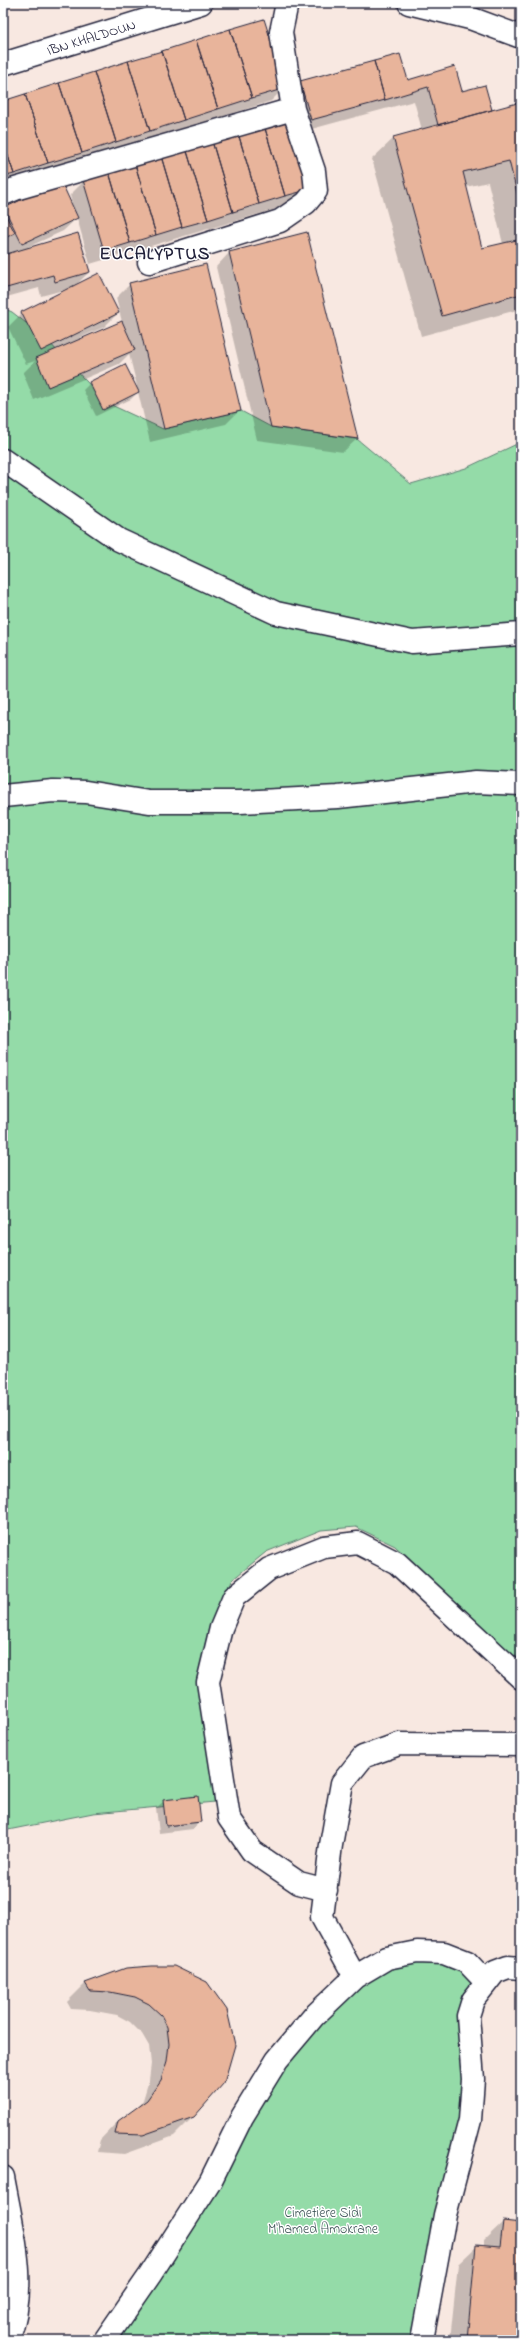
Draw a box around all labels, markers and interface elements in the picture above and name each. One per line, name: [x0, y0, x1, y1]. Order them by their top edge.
street label: IBN KHALDOUN: [44, 15, 139, 62]
district label: EUCALYPTUS: [100, 242, 210, 268]
park label: Cimetière Sidi M'hamed Amokrane: [268, 2203, 379, 2240]

